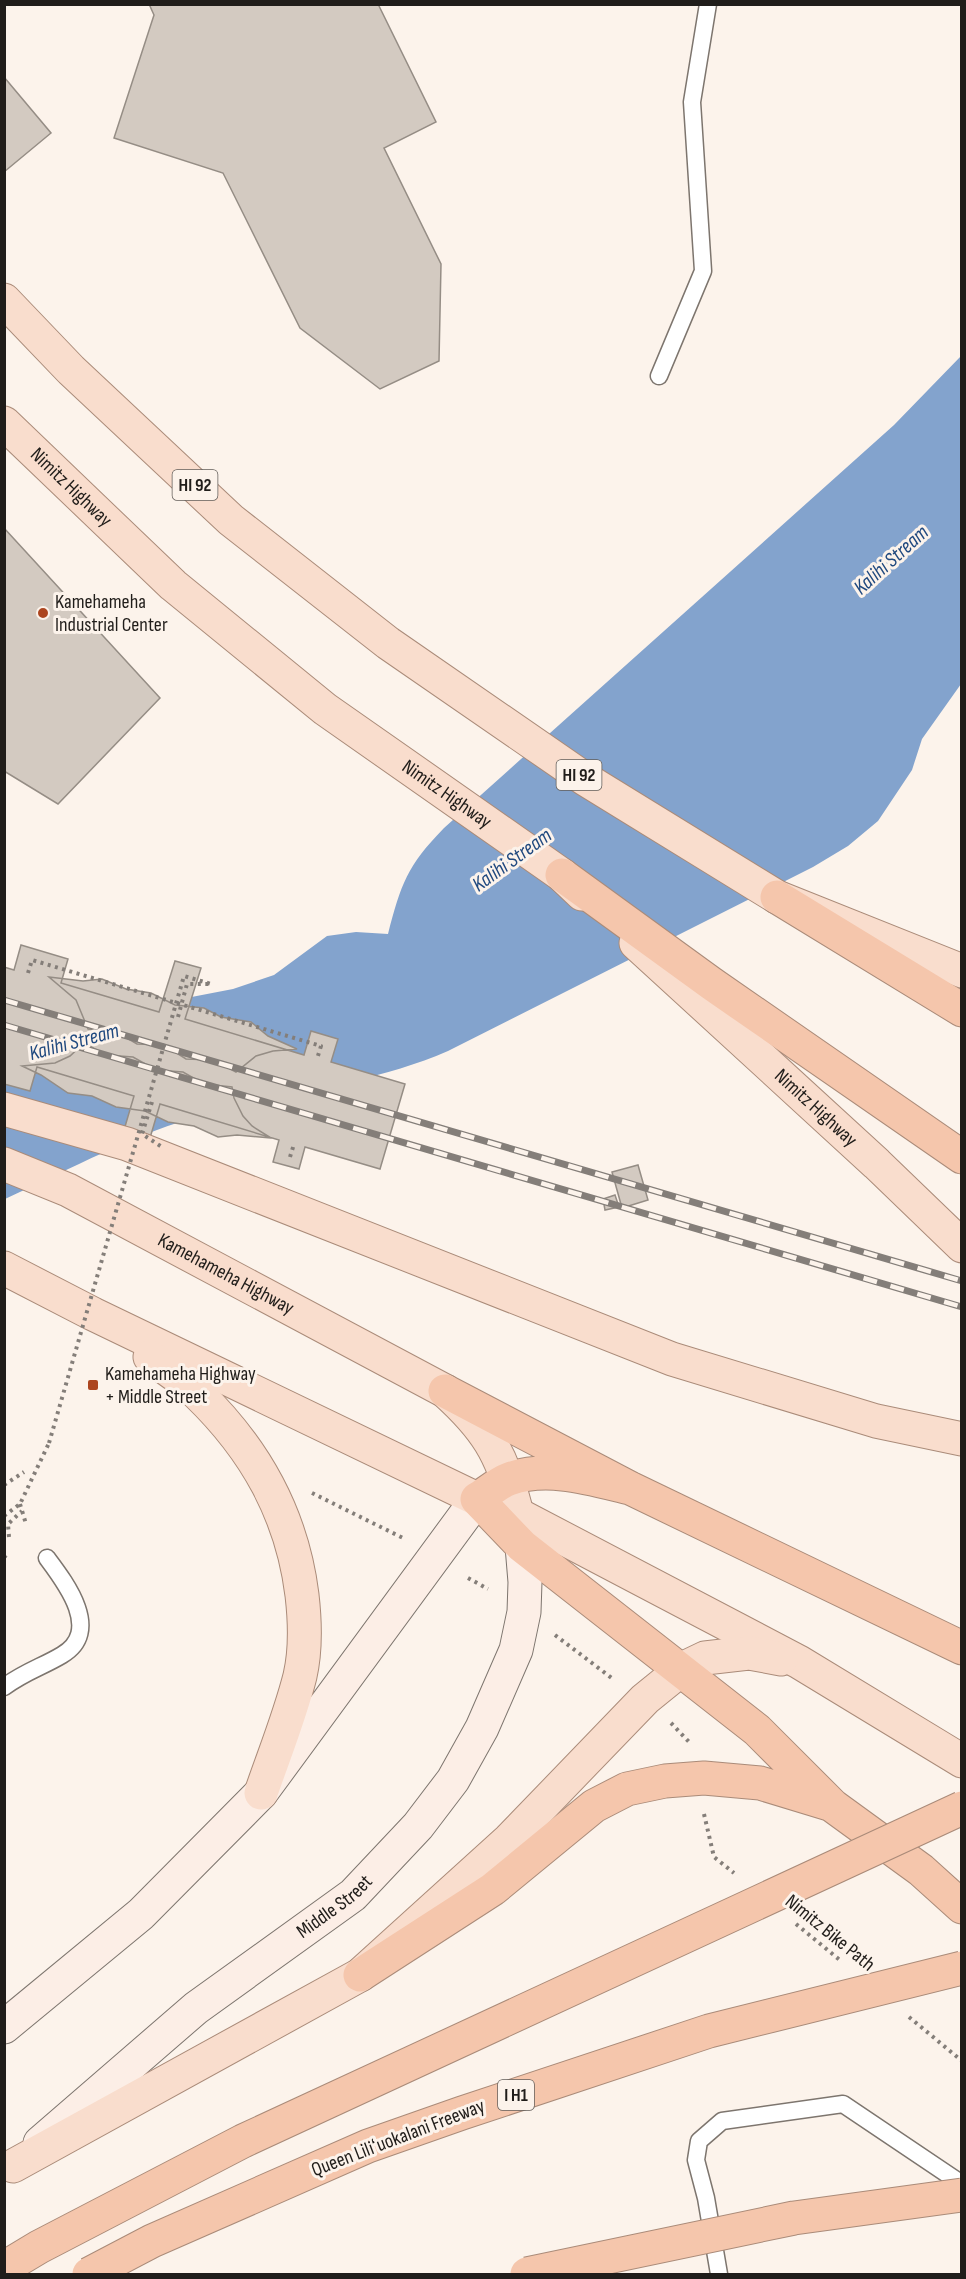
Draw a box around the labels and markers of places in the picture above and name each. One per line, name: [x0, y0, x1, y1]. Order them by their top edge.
place label: Kamehameha Industrial Center: [55, 590, 168, 637]
marker: Kamehameha Industrial Center: [36, 606, 50, 620]
place label: Kamehameha Highway + Middle Street: [105, 1362, 256, 1409]
marker: Kamehameha Highway + Middle Street: [86, 1378, 100, 1392]

